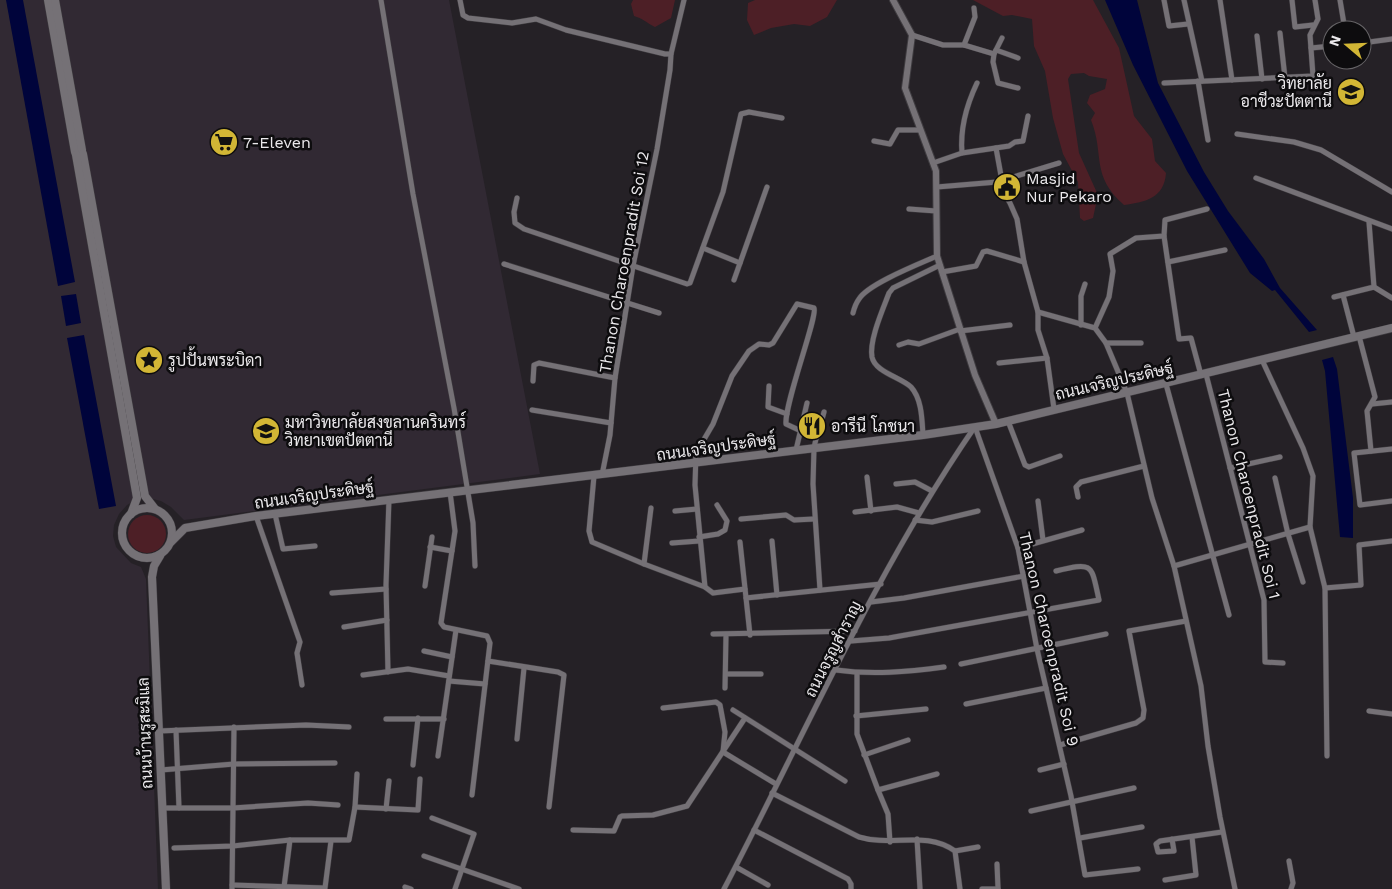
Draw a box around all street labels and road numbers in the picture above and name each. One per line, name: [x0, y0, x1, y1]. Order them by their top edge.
street label: Thanon Charoenpradit Soi 12: [595, 150, 653, 374]
street label: ถนนเจริญประดิษฐ์: [1053, 355, 1175, 405]
street label: Thanon Charoenpradit Soi 1: [1214, 387, 1284, 601]
street label: ถนนเจริญประดิษฐ์: [655, 426, 777, 466]
street label: ถนนเจริญประดิษฐ์: [253, 474, 375, 514]
street label: Thanon Charoenpradit Soi 9: [1015, 530, 1083, 748]
street label: ถนนจรูญสำราญ: [801, 598, 867, 701]
street label: ถนนบ้านรูสะมิแล: [133, 677, 158, 789]

